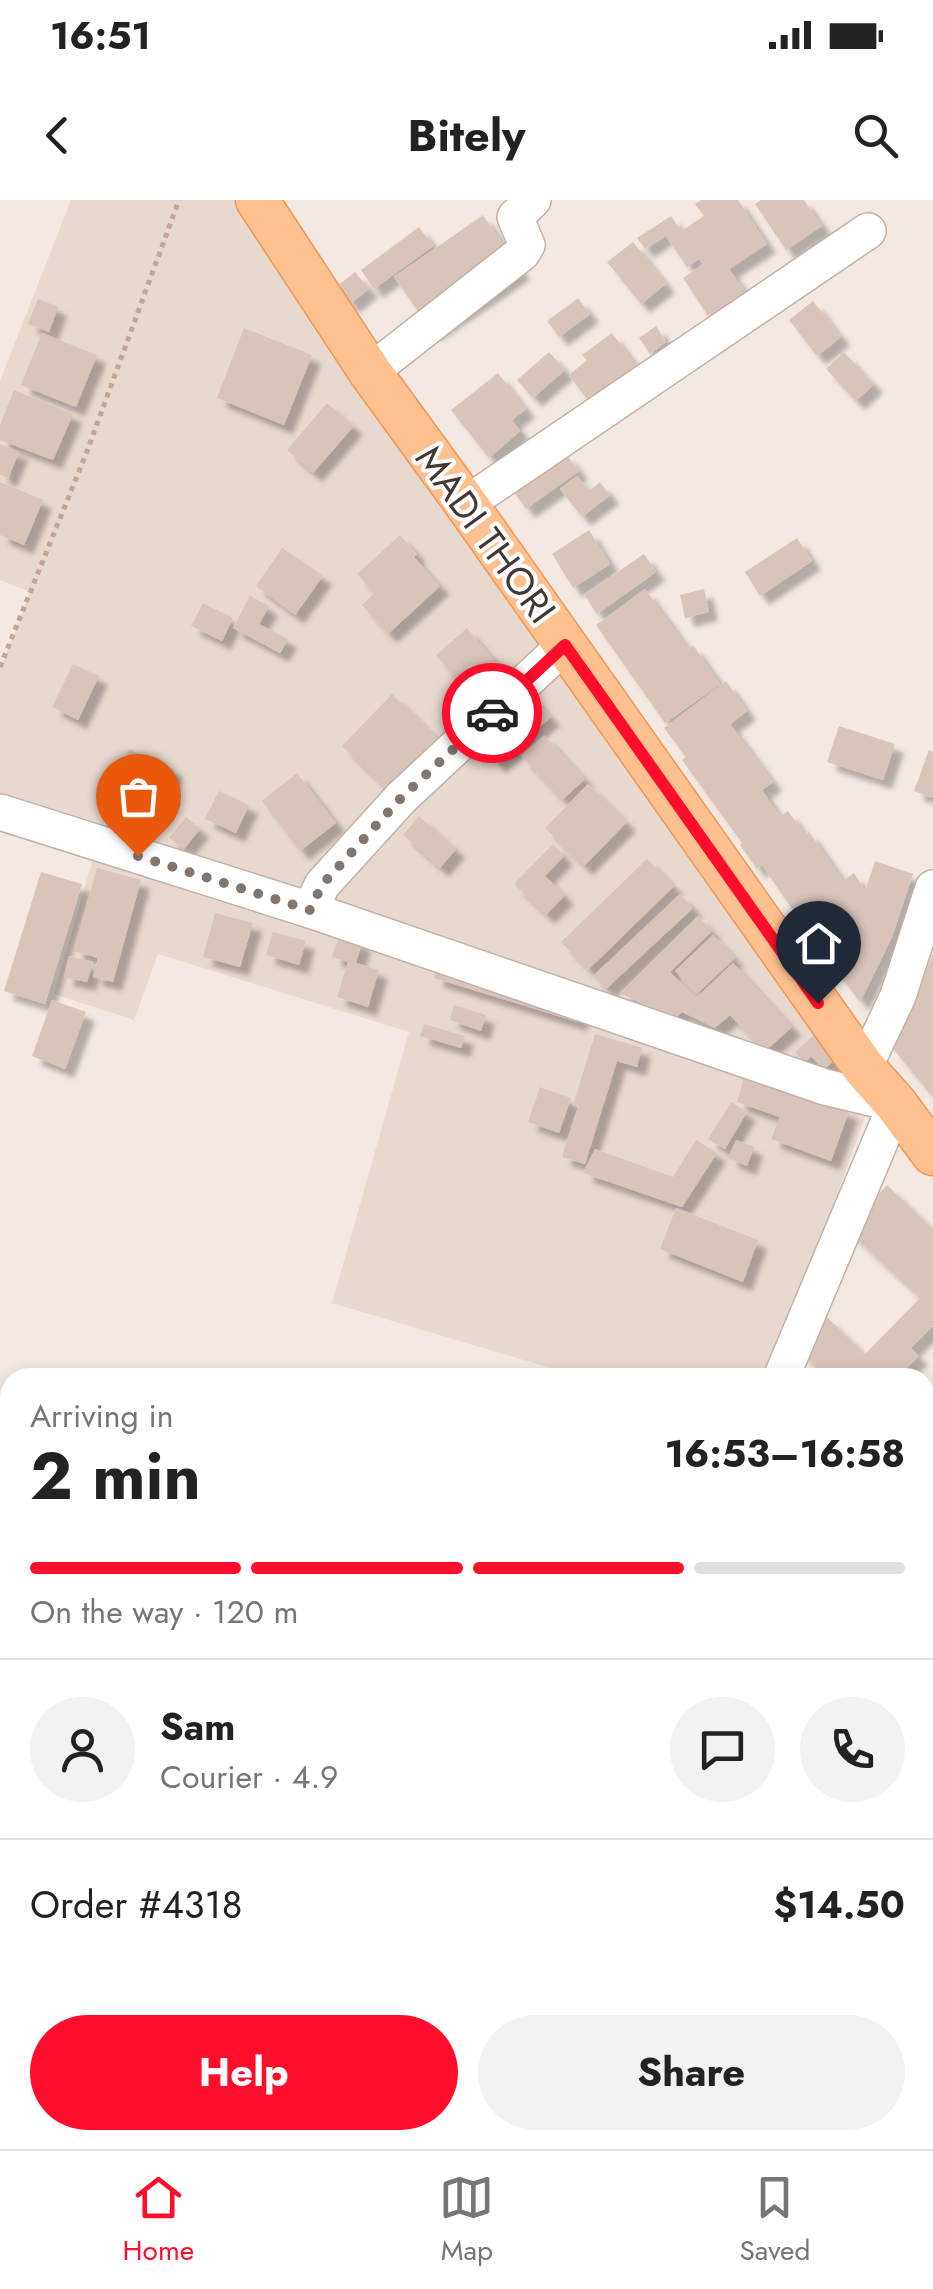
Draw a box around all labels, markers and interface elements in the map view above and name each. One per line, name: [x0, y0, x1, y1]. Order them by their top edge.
text: 16:51: [50, 8, 151, 63]
text: Bitely: [408, 103, 526, 168]
icon: back: [30, 108, 85, 163]
icon: search: [848, 108, 903, 163]
street label: MADI THORI: [403, 434, 569, 634]
courier: [442, 663, 542, 763]
icon: car: [465, 686, 520, 741]
pin: [96, 754, 181, 857]
icon: bag: [111, 769, 166, 824]
pin: [776, 901, 861, 1004]
icon: home: [791, 916, 846, 971]
text: Arriving in: [30, 1393, 174, 1439]
text: 16:53–16:58: [665, 1426, 905, 1481]
text: 2 min: [30, 1429, 201, 1523]
text: On the way · 120 m: [30, 1589, 298, 1635]
button: person: [30, 1697, 135, 1802]
button: chat: [670, 1697, 775, 1802]
button: phone: [800, 1697, 905, 1802]
text: Sam: [160, 1699, 235, 1754]
text: Courier · 4.9: [160, 1754, 338, 1800]
text: Order #4318: [30, 1877, 242, 1932]
text: $14.50: [774, 1877, 905, 1932]
button: Help: [30, 2015, 458, 2130]
button: Share: [478, 2015, 905, 2130]
tab: Home: [123, 2170, 194, 2271]
tab: Map: [439, 2170, 494, 2271]
tab: Saved: [739, 2170, 810, 2271]

